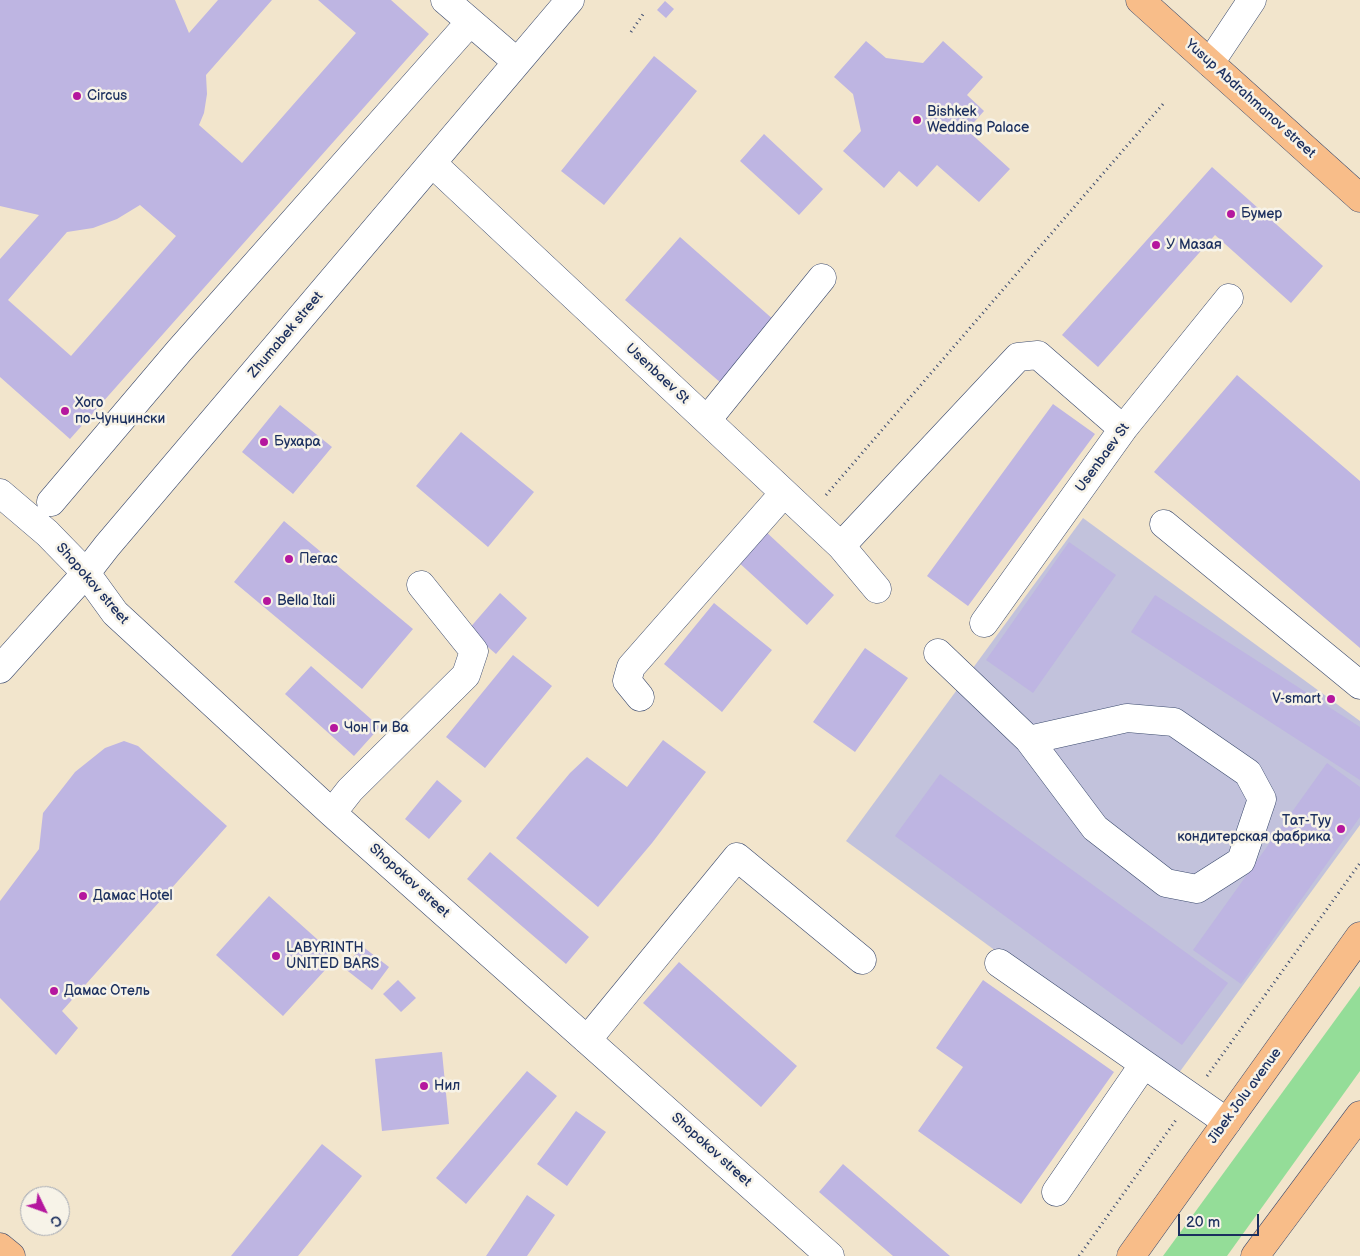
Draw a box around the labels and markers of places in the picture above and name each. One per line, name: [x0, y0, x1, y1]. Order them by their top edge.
place label: Circus: [87, 88, 127, 104]
marker: Circus: [71, 90, 83, 102]
place label: Bishkek Wedding Palace: [927, 104, 1029, 136]
marker: Bishkek Wedding Palace: [911, 114, 923, 126]
place label: Бумер: [1241, 206, 1282, 222]
marker: Бумер: [1225, 208, 1237, 220]
place label: У Мазая: [1166, 237, 1222, 253]
marker: У Мазая: [1150, 239, 1162, 251]
place label: Хого по-Чунцински: [75, 395, 165, 428]
marker: Хого по-Чунцински: [59, 405, 71, 417]
place label: Бухара: [274, 434, 321, 450]
marker: Бухара: [258, 436, 270, 448]
place label: Пегас: [299, 551, 338, 567]
marker: Пегас: [283, 553, 295, 565]
place label: Bella Itali: [277, 593, 335, 609]
marker: Bella Itali: [261, 595, 273, 607]
place label: V-smart: [1272, 691, 1321, 707]
marker: V-smart: [1325, 693, 1337, 705]
place label: Чон Ги Ва: [344, 720, 409, 736]
marker: Чон Ги Ва: [328, 722, 340, 734]
place label: Тат-Туу кондитерская фабрика: [1177, 813, 1331, 846]
marker: Тат-Туу кондитерская фабрика: [1335, 823, 1347, 835]
place label: Дамас Hotel: [93, 888, 173, 904]
marker: Дамас Hotel: [77, 890, 89, 902]
place label: LABYRINTH UNITED BARS: [286, 940, 379, 972]
marker: LABYRINTH UNITED BARS: [270, 950, 282, 962]
place label: Дамас Отель: [64, 983, 150, 999]
marker: Дамас Отель: [48, 985, 60, 997]
place label: Нил: [434, 1078, 460, 1094]
marker: Нил: [418, 1080, 430, 1092]

